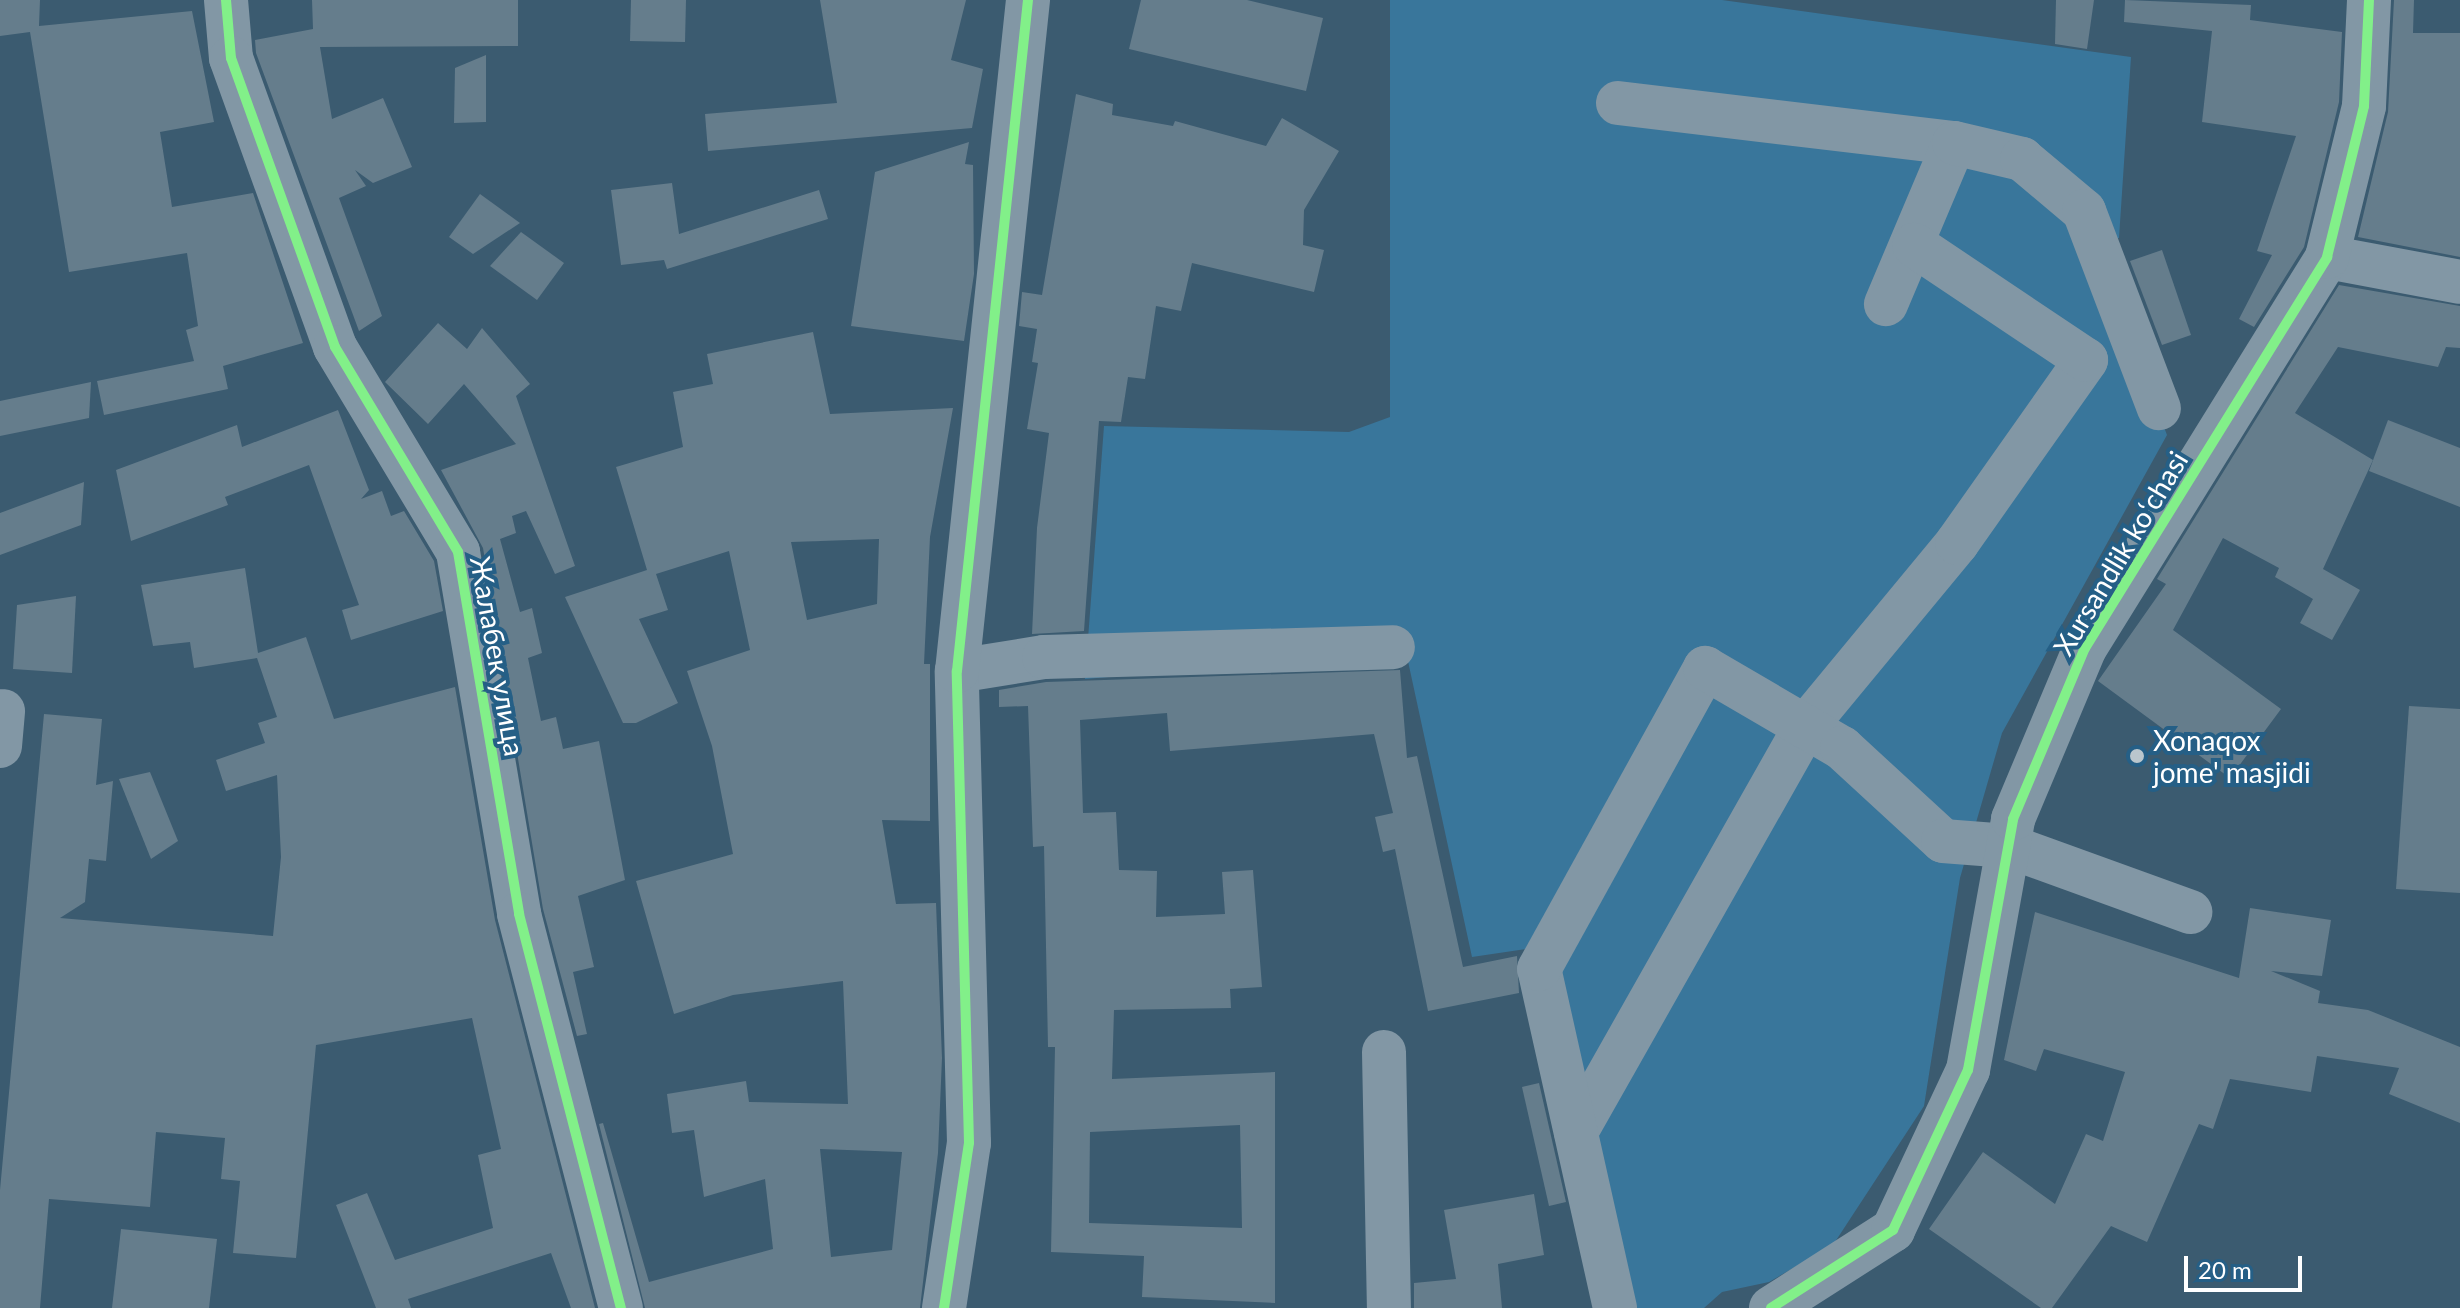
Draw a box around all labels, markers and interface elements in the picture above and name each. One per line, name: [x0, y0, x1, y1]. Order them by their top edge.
street label: Xursandlik koʻchasi: [2046, 445, 2194, 661]
street label: Жалабек улица: [464, 553, 532, 759]
place label: Xonaqox jome' masjidi: [2153, 723, 2311, 789]
marker: Xonaqox jome' masjidi: [2128, 747, 2146, 765]
scale bar: [2188, 1240, 2306, 1290]
text: 20 m: [2198, 1255, 2252, 1284]

